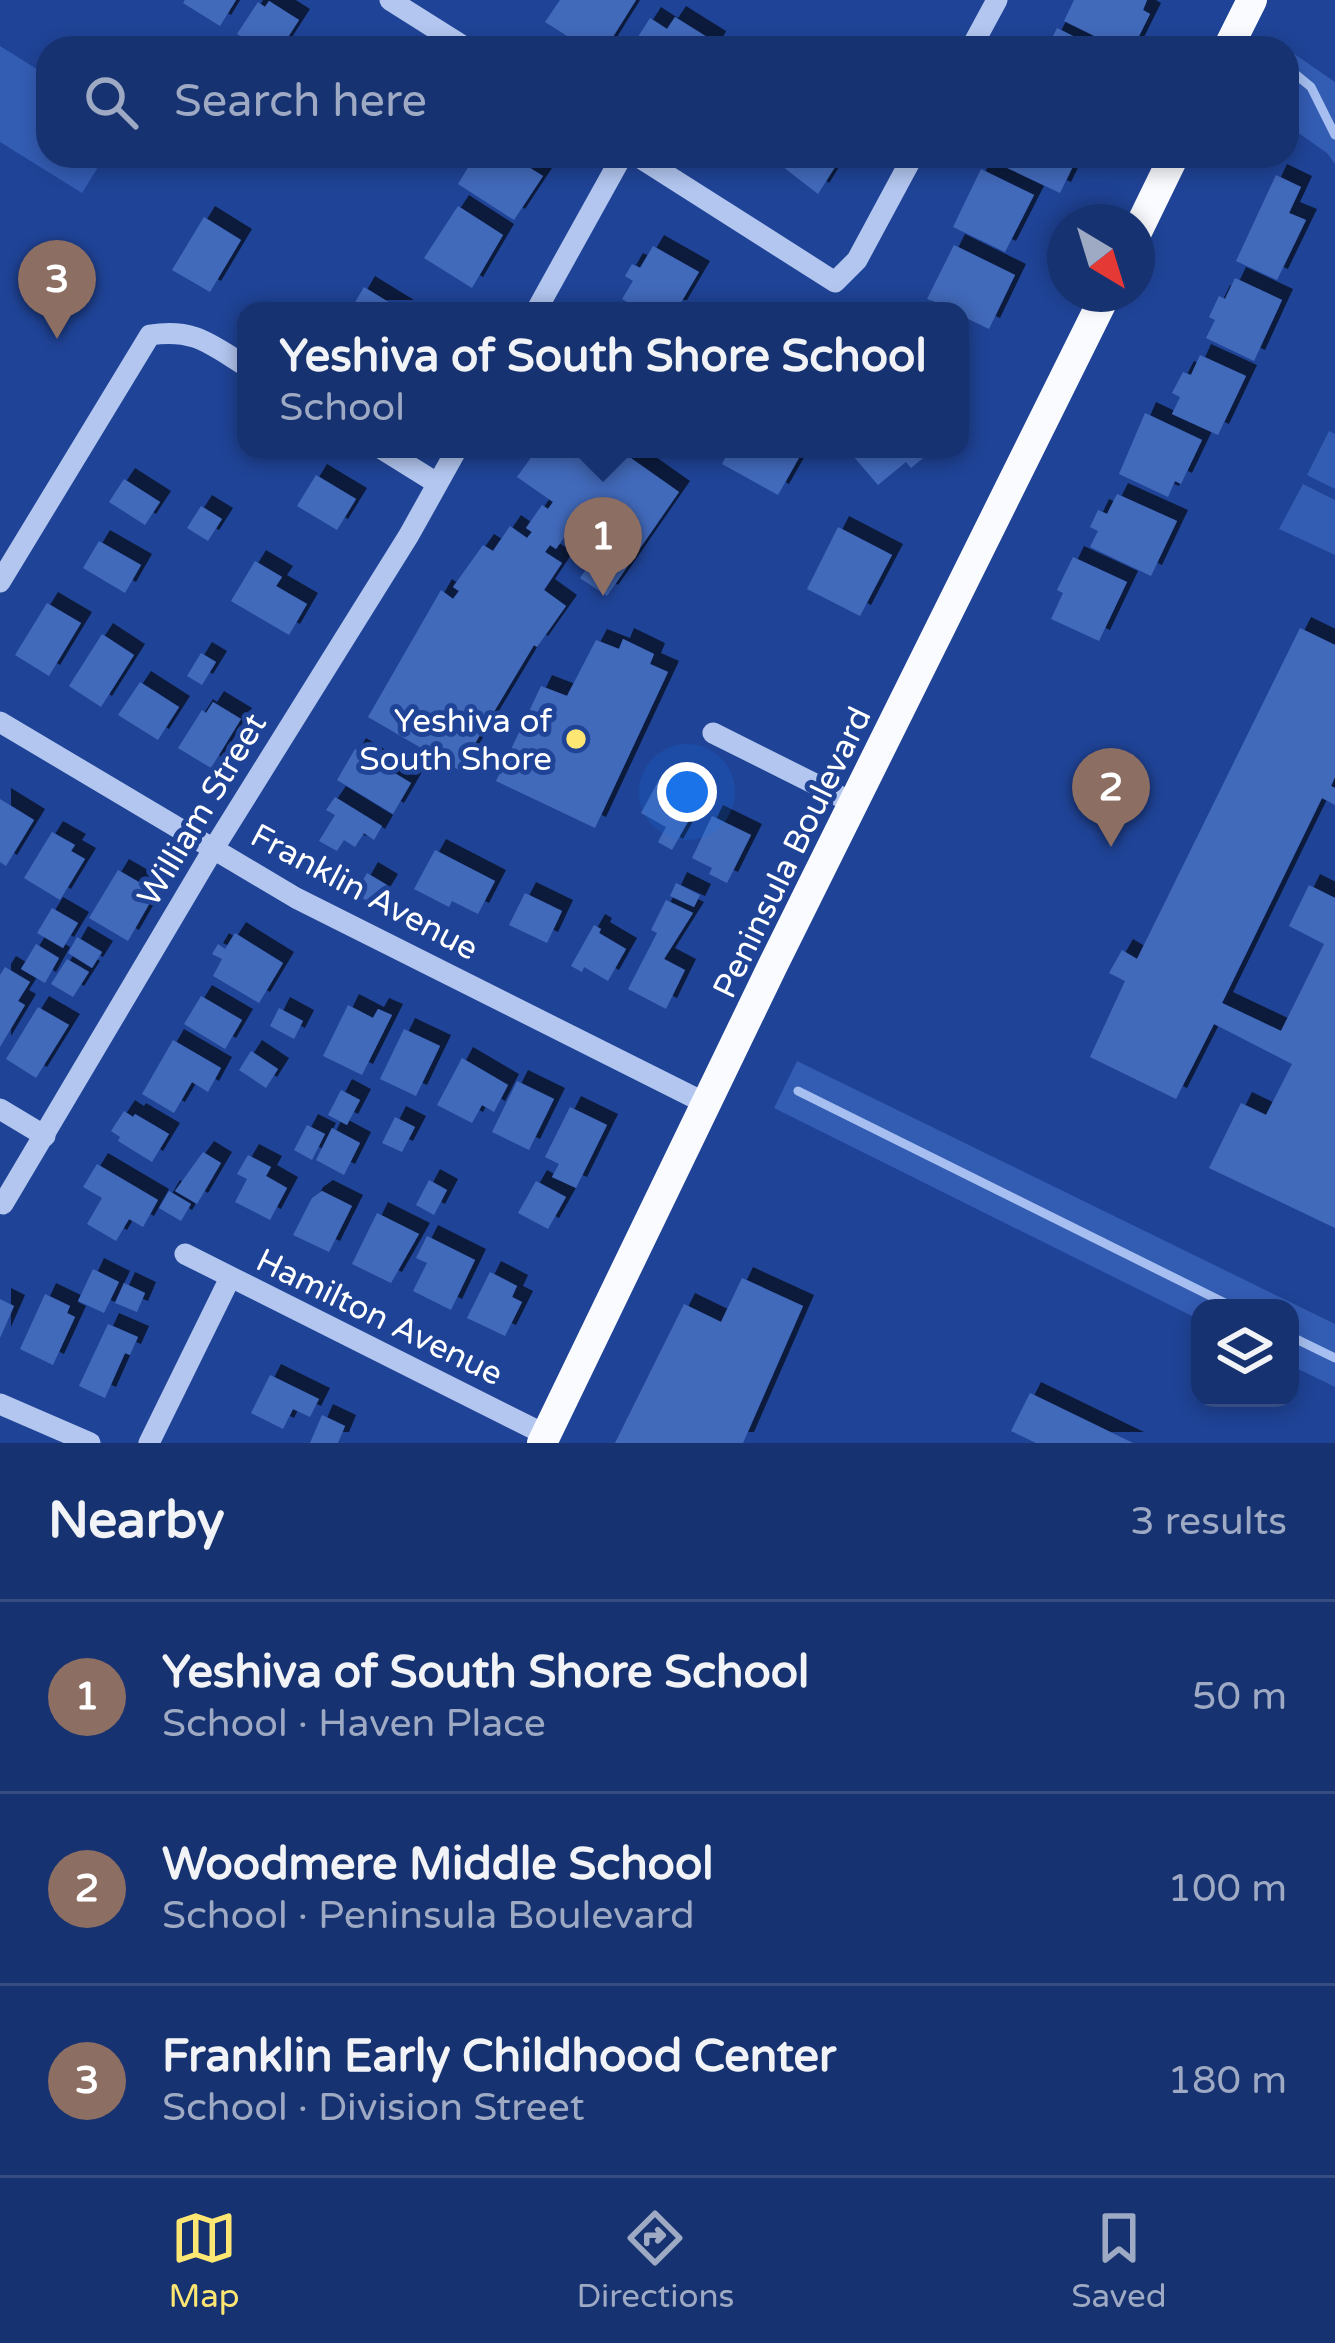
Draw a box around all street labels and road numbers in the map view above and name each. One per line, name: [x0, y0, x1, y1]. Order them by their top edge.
street label: Peninsula Boulevard: [705, 701, 880, 1004]
street label: William Street: [130, 706, 275, 913]
street label: Franklin Avenue: [244, 816, 485, 969]
street label: Hamilton Avenue: [250, 1241, 509, 1394]

